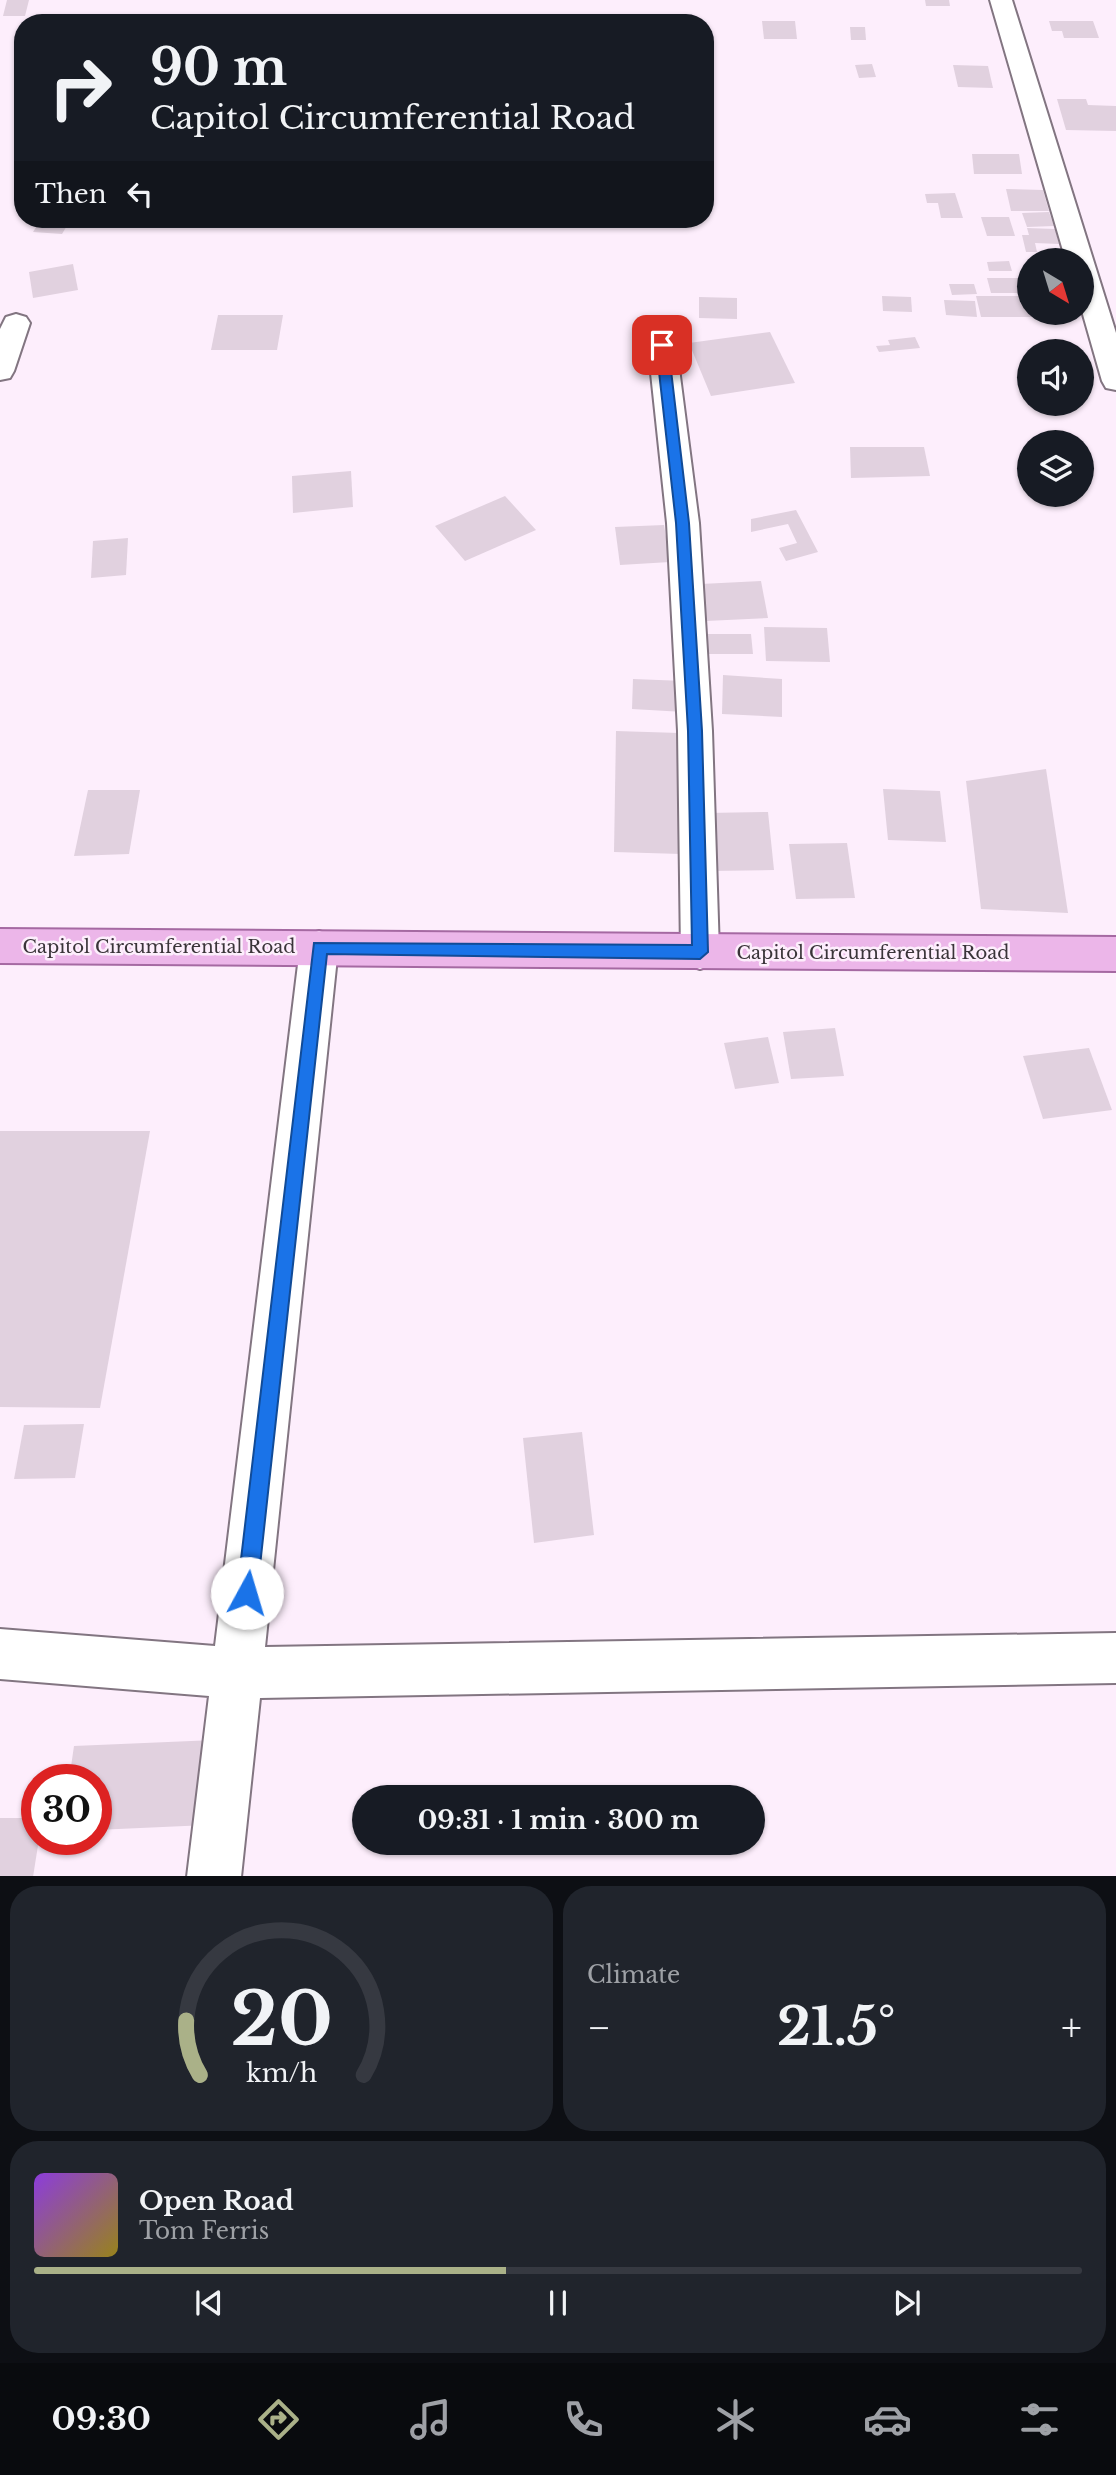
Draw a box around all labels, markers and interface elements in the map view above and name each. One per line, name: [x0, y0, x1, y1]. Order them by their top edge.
text: 90 m: [150, 37, 287, 98]
icon: right: [35, 42, 126, 133]
text: Capitol Circumferential Road: [150, 98, 635, 138]
icon: left: [121, 175, 159, 213]
text: Then: [35, 178, 107, 210]
north arrow: [1017, 248, 1094, 326]
map controls: [1017, 248, 1094, 507]
pin: [632, 315, 692, 375]
icon: arrive: [643, 326, 681, 364]
button: sound: [1017, 339, 1094, 416]
button: layers: [1017, 430, 1094, 507]
street label: Capitol Circumferential Road: [23, 936, 295, 958]
street label: Capitol Circumferential Road: [737, 942, 1009, 964]
position arrow: [210, 1556, 284, 1630]
speed limit sign: 30: [21, 1764, 112, 1855]
text: 09:31 · 1 min · 300 m: [418, 1804, 699, 1836]
text: Climate: [587, 1961, 680, 1989]
text: 20: [230, 1974, 333, 2065]
text: 21.5°: [777, 1995, 895, 2059]
text: −: [587, 2004, 611, 2051]
text: +: [1061, 2004, 1082, 2051]
text: km/h: [246, 2057, 317, 2088]
text: Open Road: [139, 2185, 294, 2217]
text: Tom Ferris: [139, 2217, 269, 2245]
icon: previous: [190, 2284, 228, 2322]
icon: pause: [539, 2284, 577, 2322]
icon: next: [888, 2284, 926, 2322]
icon: directions: [254, 2395, 303, 2444]
icon: music: [406, 2395, 455, 2444]
icon: phone: [559, 2395, 608, 2444]
icon: climate: [711, 2395, 760, 2444]
icon: car: [863, 2395, 912, 2444]
icon: filters: [1015, 2395, 1064, 2444]
text: 09:30: [52, 2399, 151, 2439]

